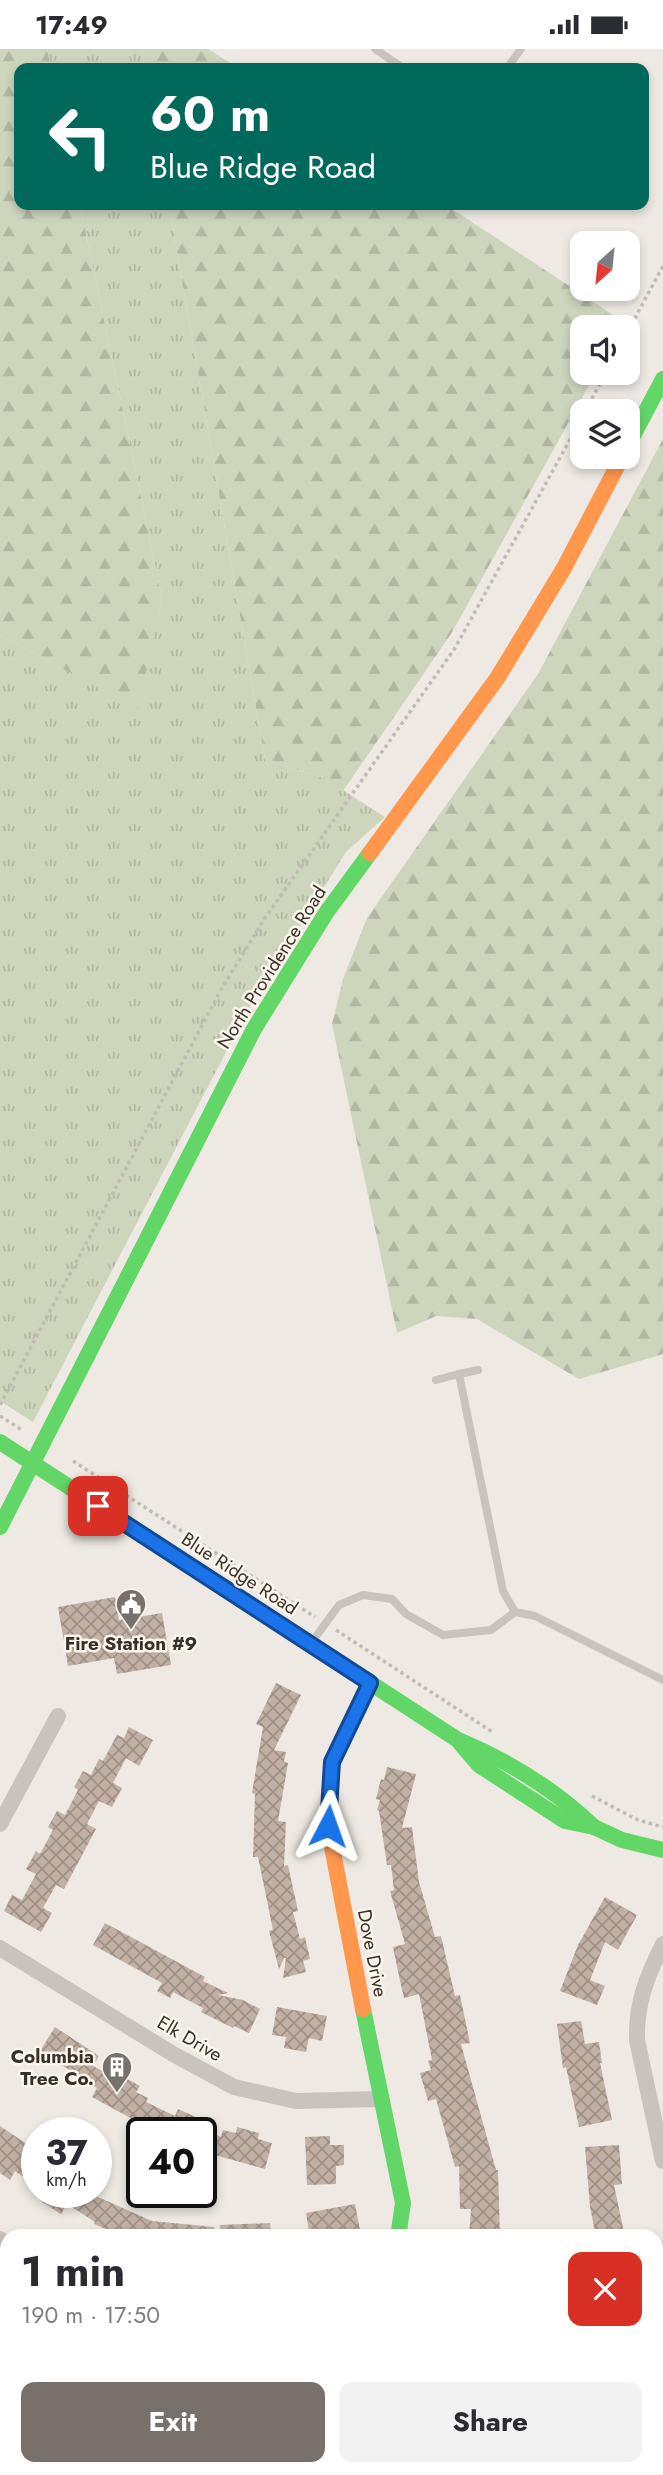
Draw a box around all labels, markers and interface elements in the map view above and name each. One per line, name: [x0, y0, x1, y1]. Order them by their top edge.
text: 17:49: [35, 6, 108, 44]
text: 60 m: [150, 79, 270, 149]
icon: left: [35, 91, 126, 182]
text: Blue Ridge Road: [150, 144, 376, 190]
north arrow: [570, 231, 640, 301]
map controls: [570, 231, 640, 469]
button: sound: [570, 315, 640, 385]
button: layers: [570, 399, 640, 469]
street label: North Providence Road: [210, 881, 333, 1054]
pin: [68, 1476, 128, 1536]
icon: arrive: [79, 1487, 117, 1525]
street label: Blue Ridge Road: [176, 1526, 303, 1621]
public building icon: Fire Station #9: [114, 1587, 148, 1631]
place label: Fire Station #9: [65, 1630, 197, 1657]
position arrow: [291, 1789, 365, 1863]
street label: Dove Drive: [351, 1907, 394, 1999]
street label: Elk Drive: [152, 2009, 227, 2068]
place label: Columbia Tree Co.: [11, 2043, 94, 2092]
building icon: Columbia Tree Co.: [100, 2050, 134, 2094]
speed limit sign: 40: [126, 2117, 217, 2208]
text: 37: [45, 2128, 88, 2178]
text: km/h: [46, 2167, 87, 2193]
text: 1 min: [21, 2241, 125, 2302]
button: close: [568, 2252, 642, 2326]
text: 190 m · 17:50: [21, 2298, 160, 2332]
button: Exit: [21, 2382, 325, 2462]
button: Share: [339, 2382, 642, 2462]

